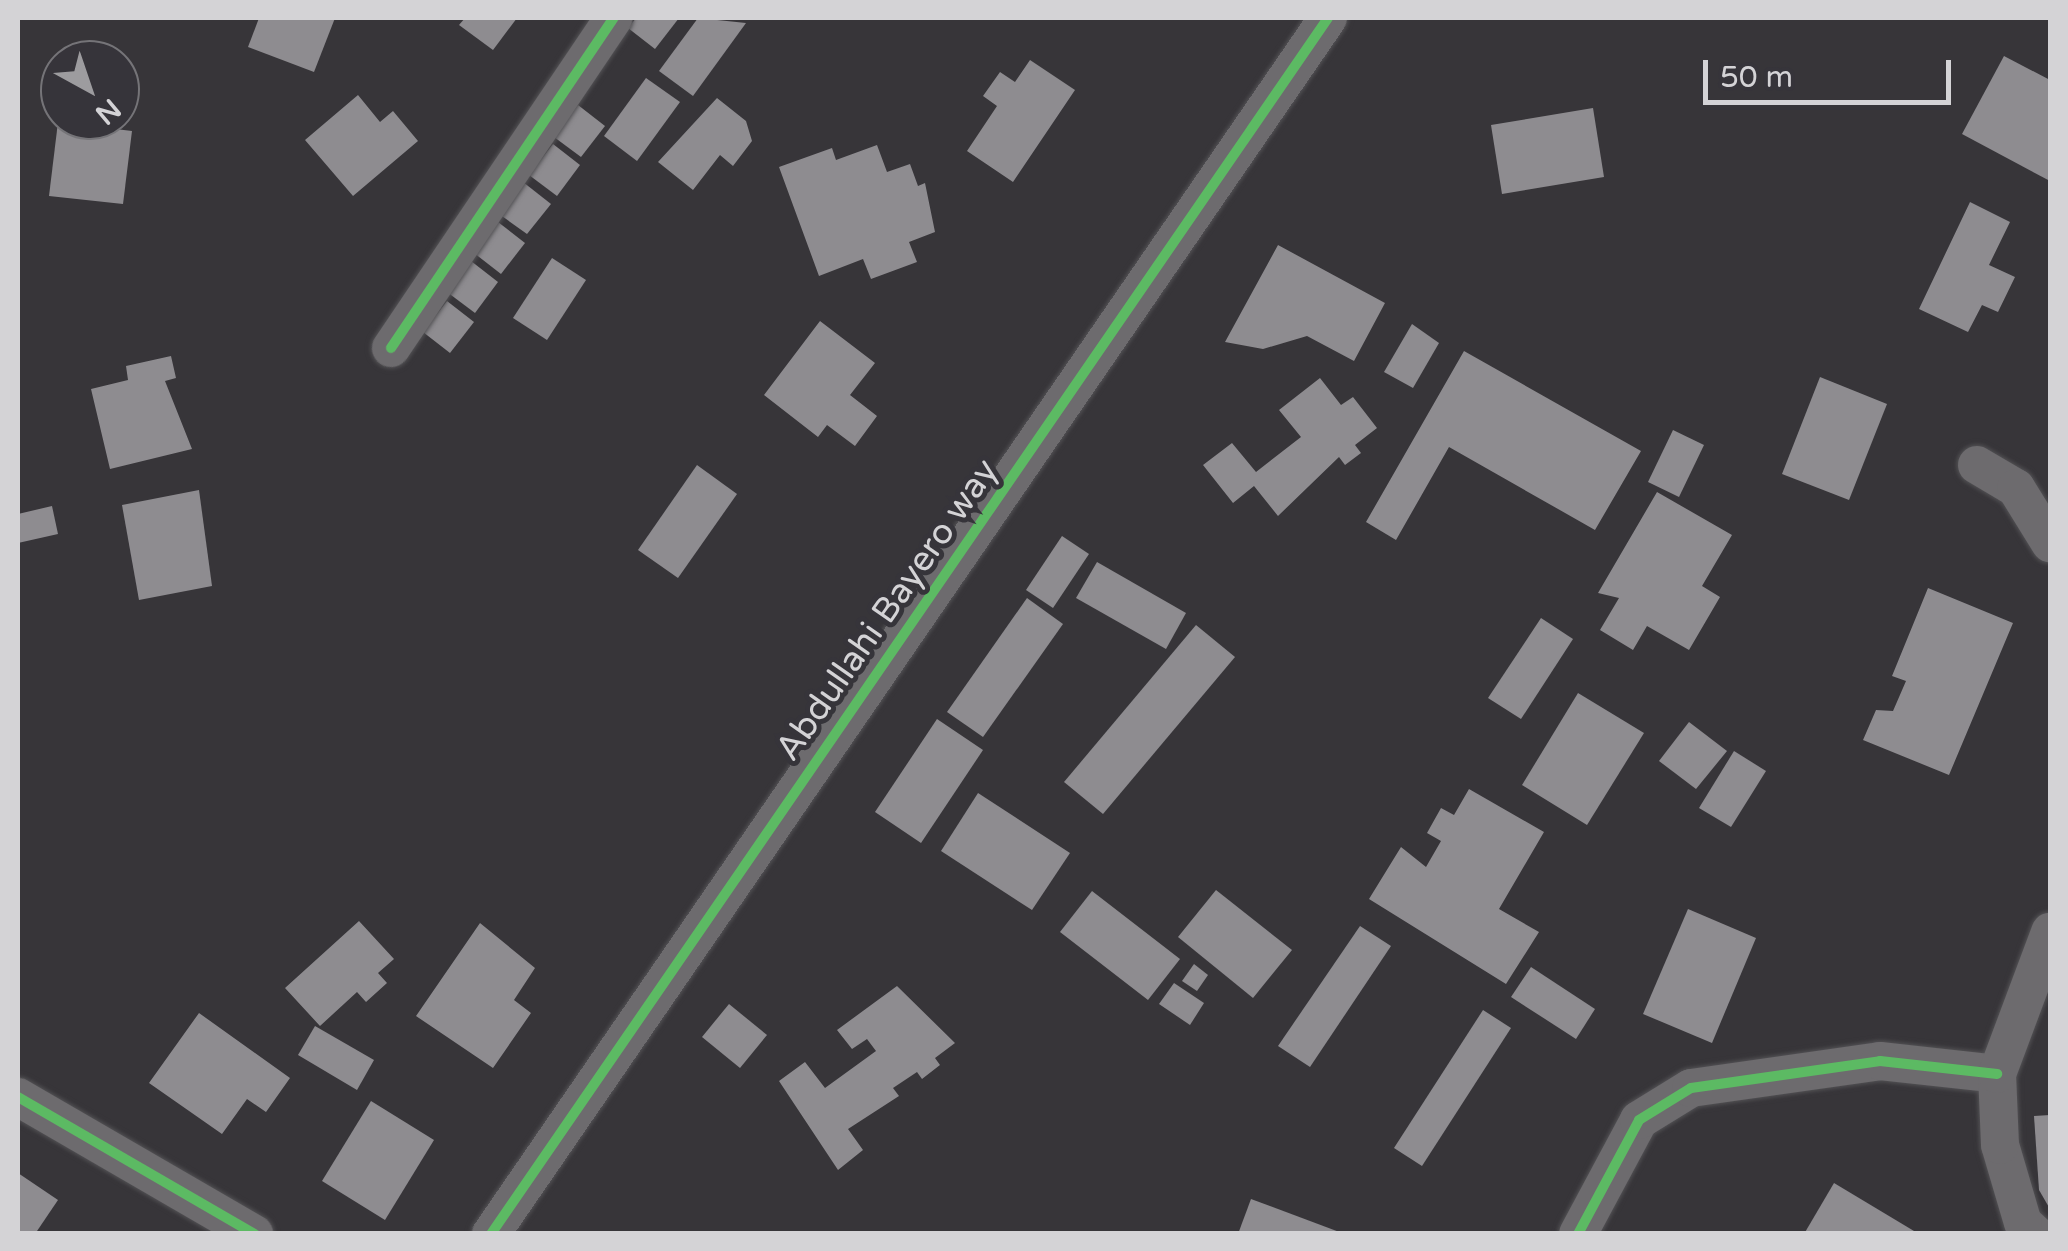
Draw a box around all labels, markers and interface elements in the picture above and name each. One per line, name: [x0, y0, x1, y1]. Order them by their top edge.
north arrow: [40, 40, 140, 140]
scale bar: [1708, 40, 1956, 102]
text: 50 m: [1720, 59, 1793, 96]
text: N: [88, 91, 128, 132]
street label: Abdullahi Bayero way: [767, 451, 1007, 769]

